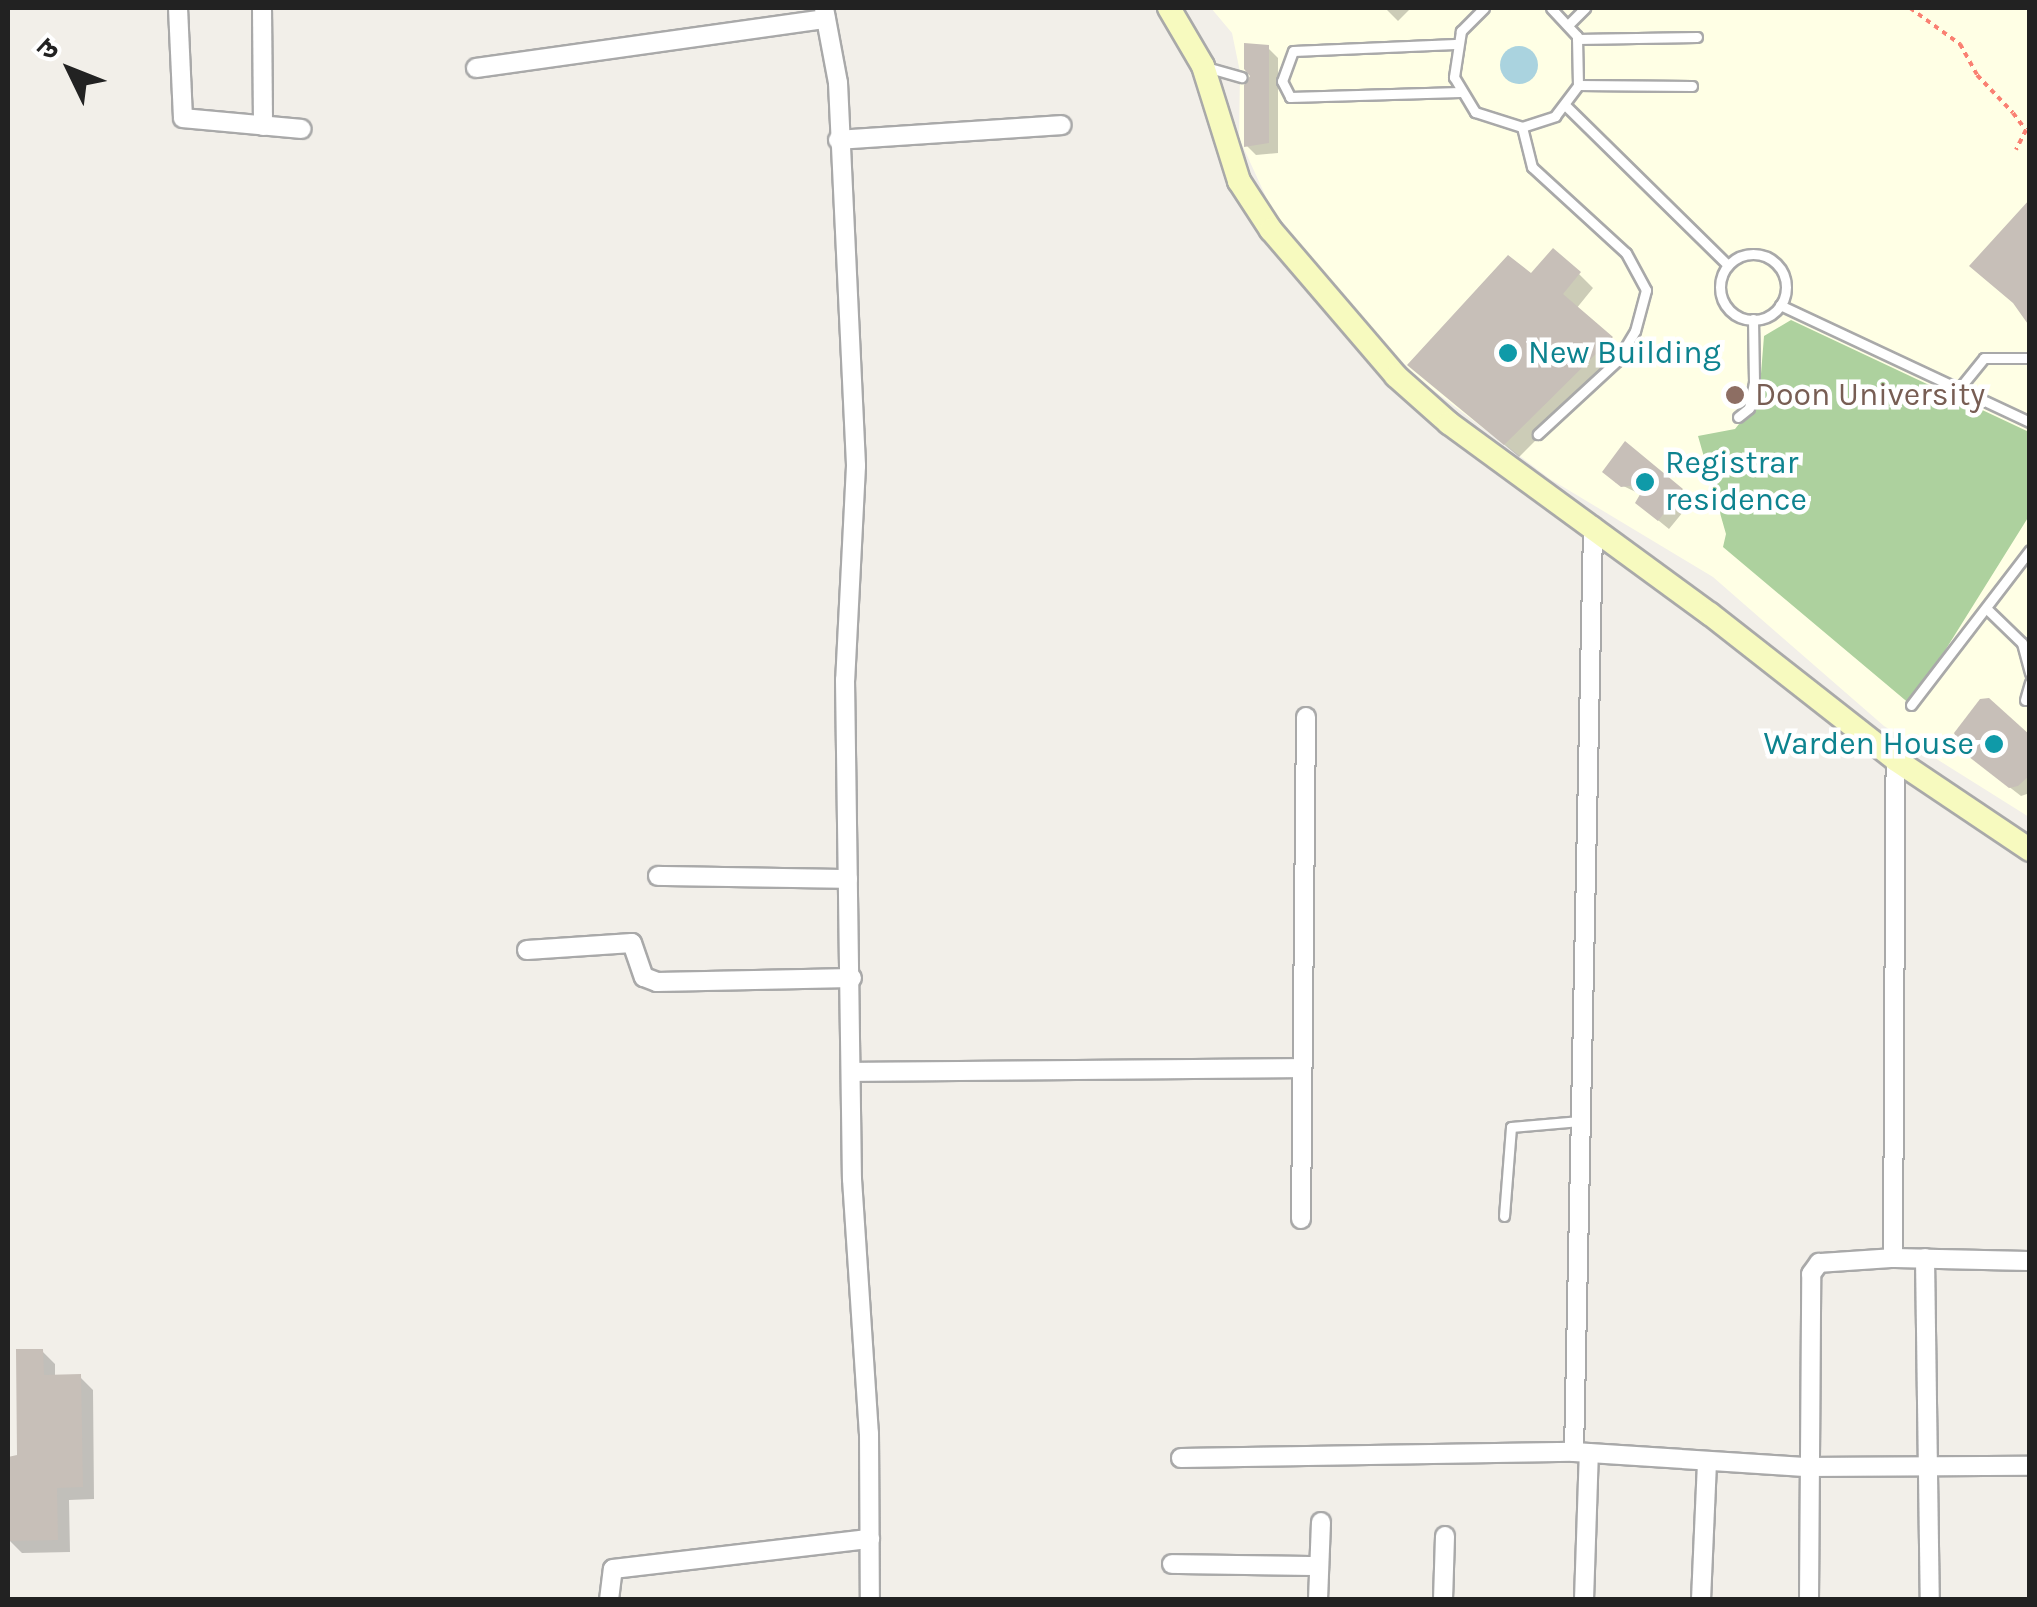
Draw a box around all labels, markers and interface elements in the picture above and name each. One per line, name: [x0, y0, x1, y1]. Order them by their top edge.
north arrow: [20, 20, 120, 120]
text: उ: [30, 32, 65, 66]
place label: New Building: [1528, 334, 1721, 372]
marker: New Building: [1497, 342, 1519, 364]
place label: Doon University: [1755, 376, 1985, 414]
marker: Doon University: [1724, 384, 1746, 406]
place label: Registrar residence: [1665, 445, 1807, 520]
marker: Registrar residence: [1634, 471, 1656, 493]
place label: Warden House: [1763, 725, 1974, 763]
marker: Warden House: [1983, 733, 2005, 755]

